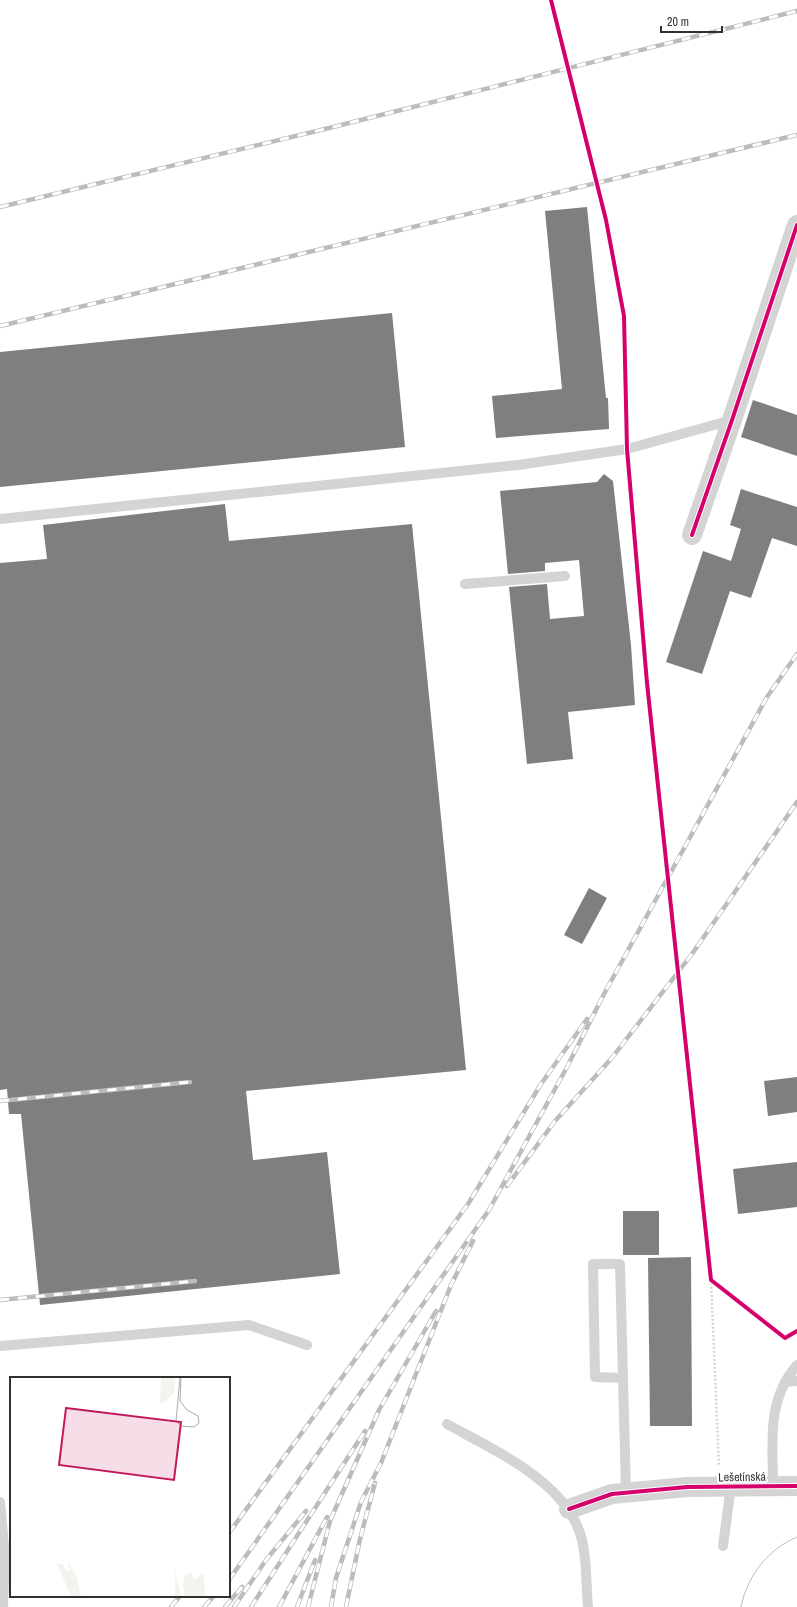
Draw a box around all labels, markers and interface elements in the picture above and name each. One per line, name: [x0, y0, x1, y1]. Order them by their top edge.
scale bar: [661, 8, 722, 34]
text: 20 m: [667, 14, 689, 30]
inset map: [10, 1377, 230, 1597]
street label: Lešetínská: [718, 1469, 766, 1485]

